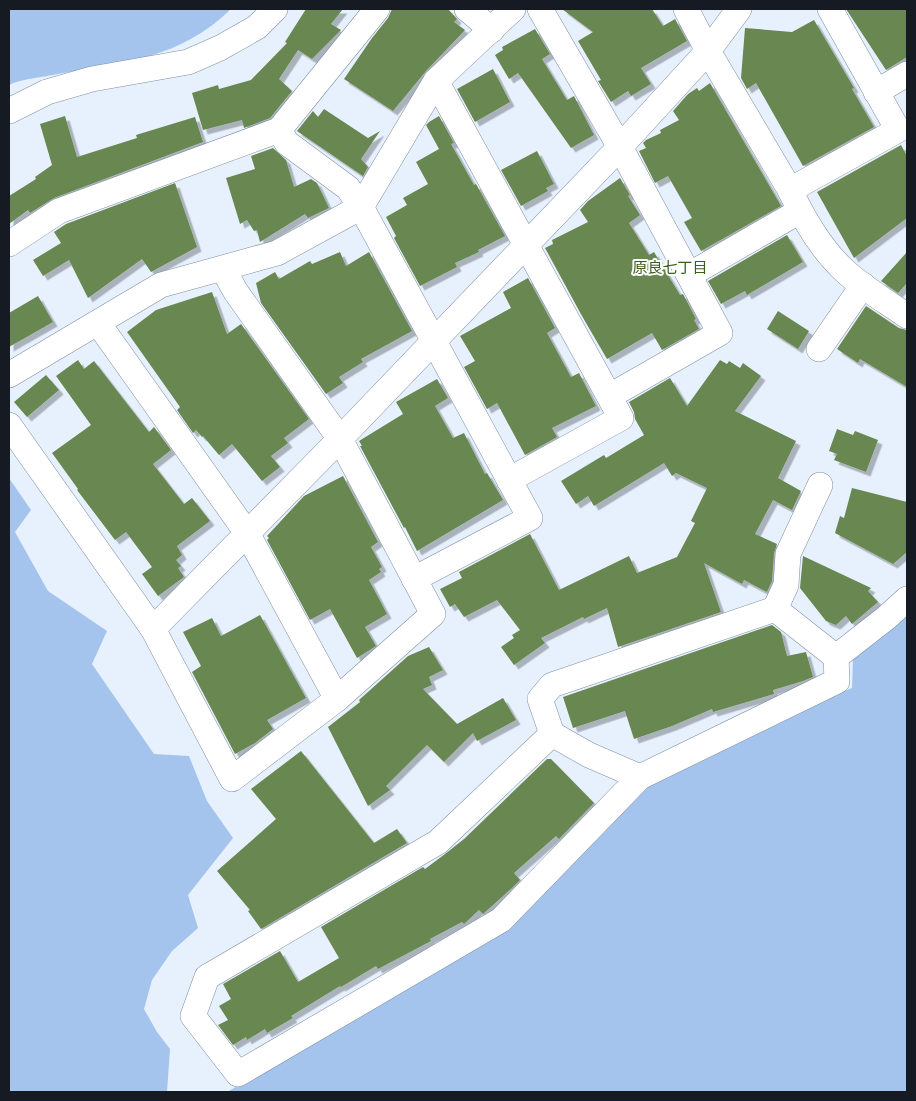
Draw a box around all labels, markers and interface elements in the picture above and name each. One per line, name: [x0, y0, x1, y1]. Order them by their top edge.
district label: 原良七丁目: [632, 257, 708, 278]

